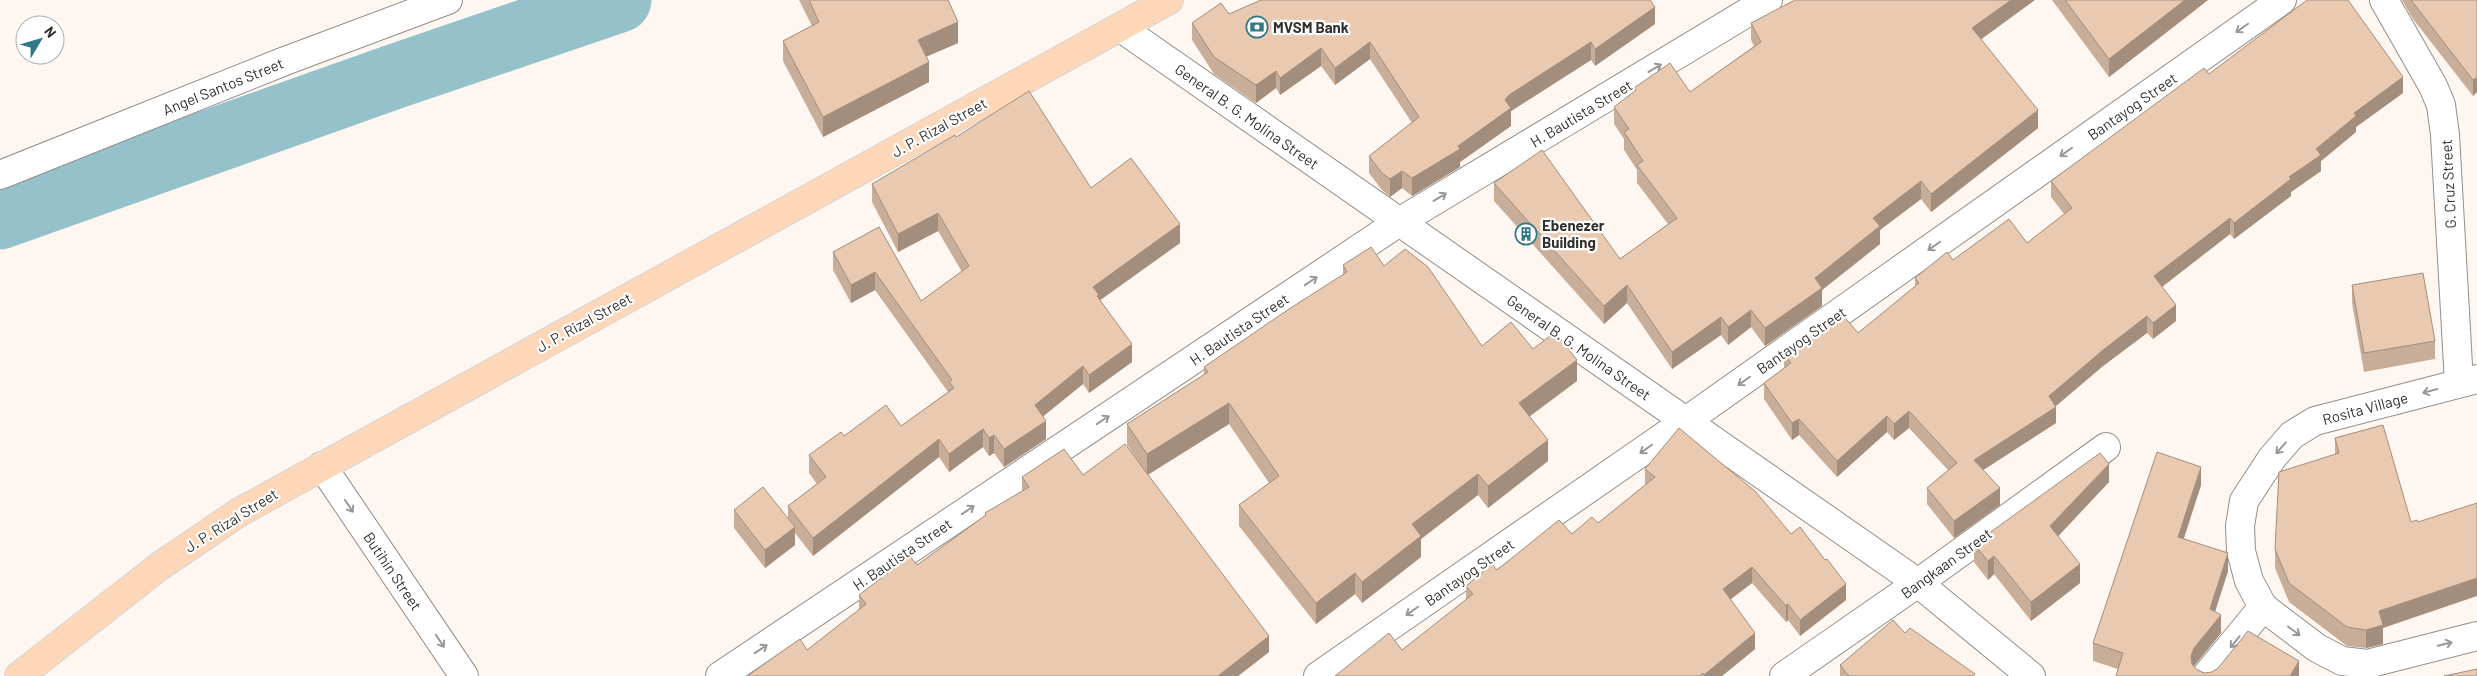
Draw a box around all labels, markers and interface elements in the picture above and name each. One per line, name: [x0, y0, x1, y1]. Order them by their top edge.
north arrow: [15, 15, 65, 65]
bank icon: MVSM Bank: [1245, 15, 1269, 39]
place label: MVSM Bank: [1273, 18, 1349, 36]
text: N: [41, 23, 60, 41]
one-way arrow: [2235, 23, 2249, 33]
street label: Angel Santos Street: [160, 54, 286, 118]
street label: General B. G. Molina Street: [1172, 60, 1322, 172]
one-way arrow: [1647, 63, 1661, 73]
street label: Bantayog Street: [2084, 69, 2180, 143]
street label: H. Bautista Street: [1527, 76, 1635, 150]
street label: J. P. Rizal Street: [888, 93, 990, 161]
street label: G. Cruz Street: [2437, 139, 2459, 229]
one-way arrow: [2060, 147, 2074, 157]
one-way arrow: [1433, 192, 1447, 202]
place label: Ebenezer Building: [1542, 216, 1605, 251]
building icon: Ebenezer Building: [1514, 222, 1538, 246]
one-way arrow: [1927, 241, 1941, 251]
one-way arrow: [1304, 276, 1318, 286]
street label: J. P. Rizal Street: [533, 288, 635, 356]
street label: H. Bautista Street: [1186, 289, 1292, 369]
street label: General B. G. Molina Street: [1504, 291, 1654, 403]
street label: Bantayog Street: [1753, 303, 1849, 377]
one-way arrow: [1738, 375, 1751, 386]
one-way arrow: [2422, 387, 2438, 396]
street label: Rosita Village: [2320, 388, 2410, 428]
one-way arrow: [1096, 415, 1110, 425]
one-way arrow: [2275, 441, 2287, 454]
one-way arrow: [1639, 444, 1653, 454]
street label: J. P. Rizal Street: [181, 484, 281, 556]
one-way arrow: [344, 499, 354, 513]
one-way arrow: [961, 505, 975, 515]
street label: H. Bautista Street: [849, 514, 955, 594]
street label: Bangkaan Street: [1897, 524, 1995, 602]
street label: Butihin Street: [360, 528, 426, 614]
street label: Bantayog Street: [1421, 535, 1517, 609]
one-way arrow: [1405, 606, 1419, 616]
one-way arrow: [2287, 625, 2300, 636]
one-way arrow: [435, 634, 445, 648]
one-way arrow: [2229, 635, 2240, 648]
one-way arrow: [2436, 639, 2452, 648]
one-way arrow: [753, 644, 767, 654]

